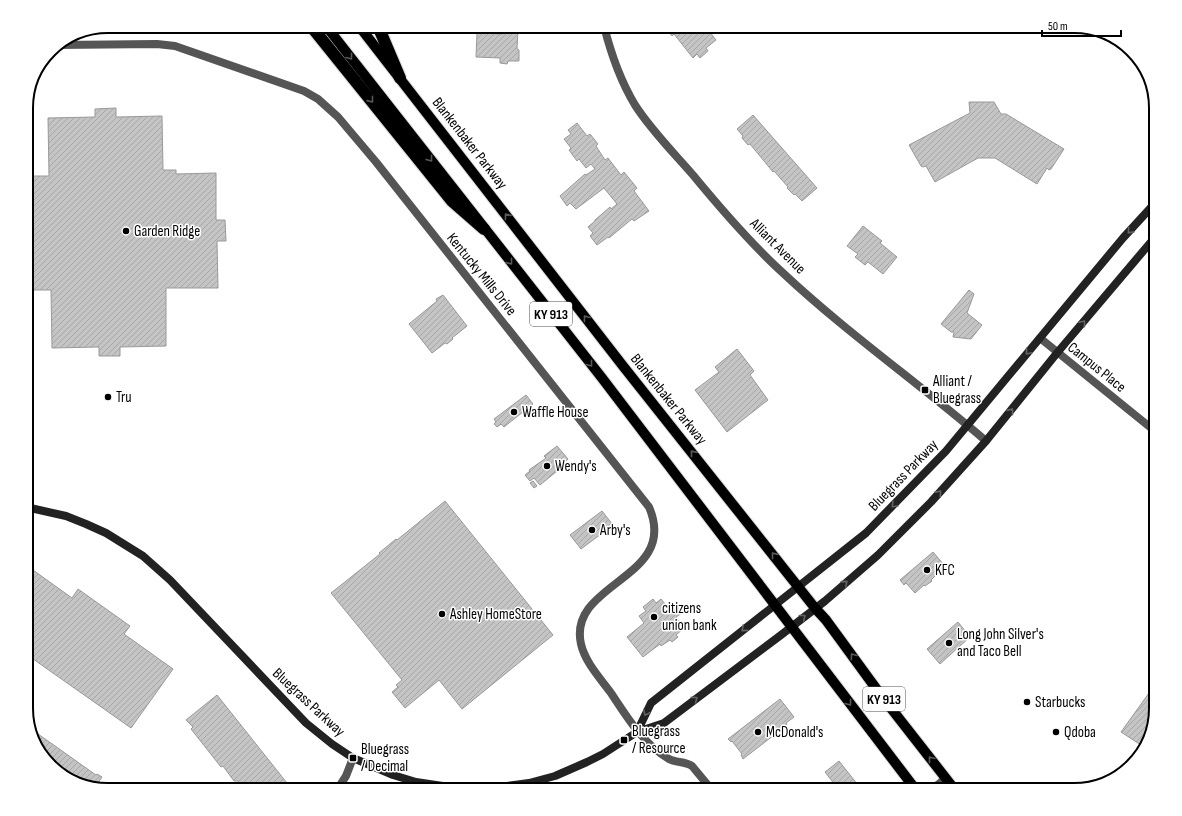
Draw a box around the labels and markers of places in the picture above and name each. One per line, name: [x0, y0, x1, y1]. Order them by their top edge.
place label: Garden Ridge: [134, 222, 200, 241]
marker: Garden Ridge: [121, 226, 131, 236]
place label: Alliant / Bluegrass: [932, 372, 981, 408]
marker: Alliant / Bluegrass: [920, 385, 930, 395]
place label: Tru: [116, 388, 132, 407]
marker: Tru: [103, 392, 113, 402]
place label: Waffle House: [522, 403, 588, 422]
marker: Waffle House: [509, 407, 519, 417]
place label: Wendy's: [555, 457, 597, 476]
marker: Wendy's: [542, 461, 552, 471]
place label: Arby's: [599, 521, 631, 540]
marker: Arby's: [587, 525, 597, 535]
place label: KFC: [935, 561, 955, 580]
marker: KFC: [922, 565, 932, 575]
place label: citizens union bank: [662, 599, 717, 635]
place label: Ashley HomeStore: [449, 605, 542, 624]
marker: Ashley HomeStore: [437, 609, 447, 619]
marker: citizens union bank: [649, 612, 659, 622]
place label: Long John Silver's and Taco Bell: [957, 625, 1044, 661]
marker: Long John Silver's and Taco Bell: [944, 638, 954, 648]
place label: Starbucks: [1035, 693, 1085, 712]
marker: Starbucks: [1022, 697, 1032, 707]
place label: Bluegrass / Resource: [632, 722, 685, 758]
place label: McDonald's: [766, 723, 824, 742]
place label: Qdoba: [1064, 723, 1096, 742]
marker: McDonald's: [753, 727, 763, 737]
marker: Qdoba: [1051, 727, 1061, 737]
marker: Bluegrass / Resource: [619, 735, 629, 745]
place label: Bluegrass / Decimal: [361, 740, 409, 776]
marker: Bluegrass / Decimal: [348, 753, 358, 763]

